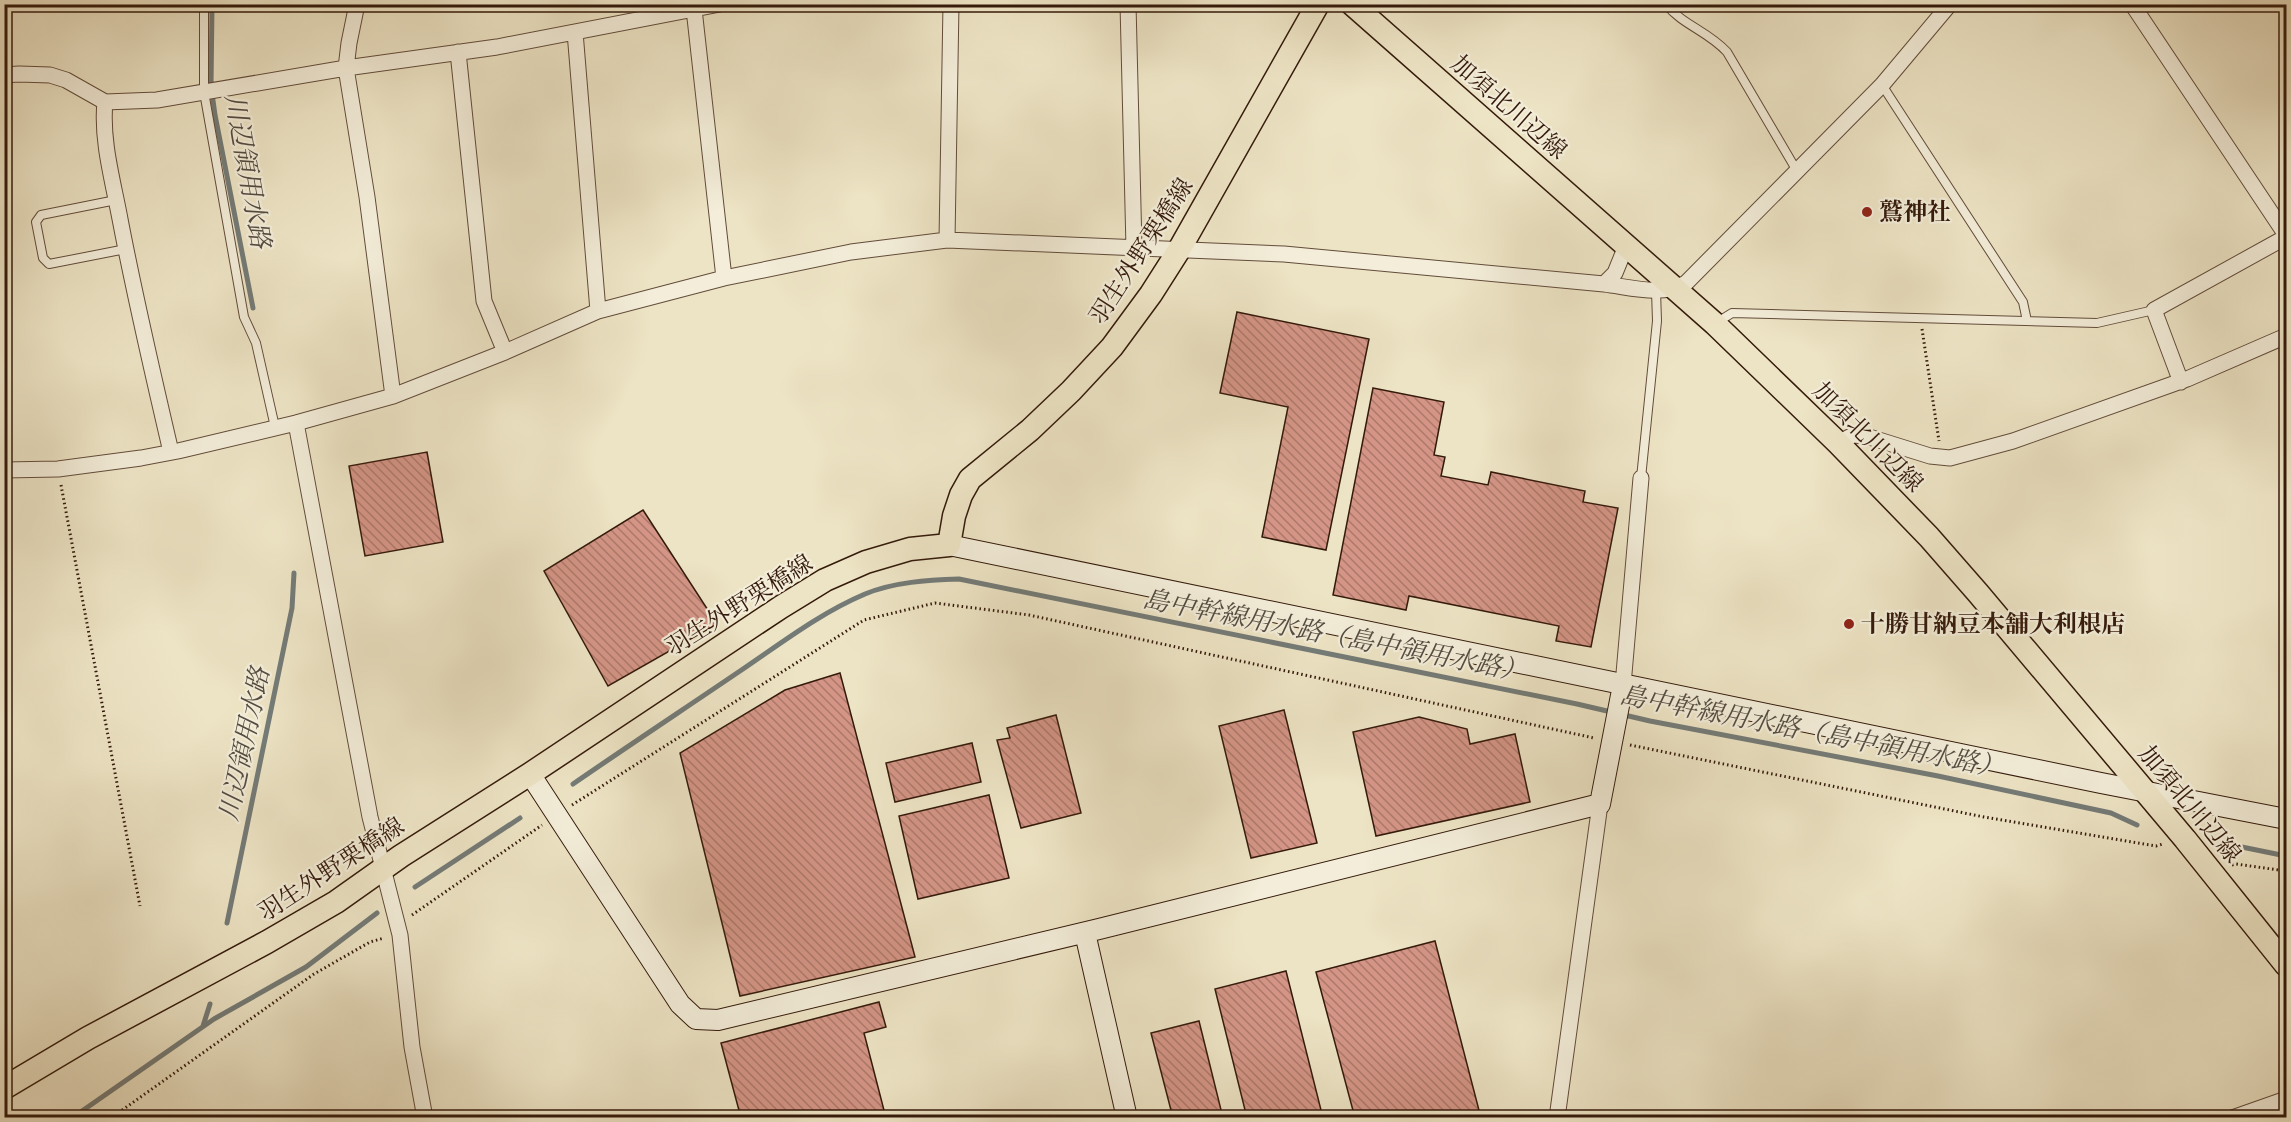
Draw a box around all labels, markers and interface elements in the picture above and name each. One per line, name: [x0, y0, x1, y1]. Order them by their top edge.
street label: 加須北川辺線: [1444, 46, 1575, 167]
water label: 川辺領用水路: [216, 91, 282, 253]
street label: 羽生外野栗橋線: [1080, 171, 1201, 331]
place label: 鷲神社: [1879, 194, 1951, 229]
marker: 鷲神社: [1860, 205, 1874, 219]
street label: 加須北川辺線: [1805, 373, 1932, 500]
street label: 羽生外野栗橋線: [658, 545, 819, 664]
water label: 島中幹線用水路（島中領用水路）: [1140, 578, 1530, 691]
place label: 十勝甘納豆本舗大利根店: [1861, 606, 2125, 641]
marker: 十勝甘納豆本舗大利根店: [1842, 617, 1856, 631]
water label: 川辺領用水路: [208, 662, 279, 824]
water label: 島中幹線用水路（島中領用水路）: [1617, 674, 2007, 787]
street label: 加須北川辺線: [2131, 737, 2250, 870]
street label: 羽生外野栗橋線: [251, 808, 411, 929]

